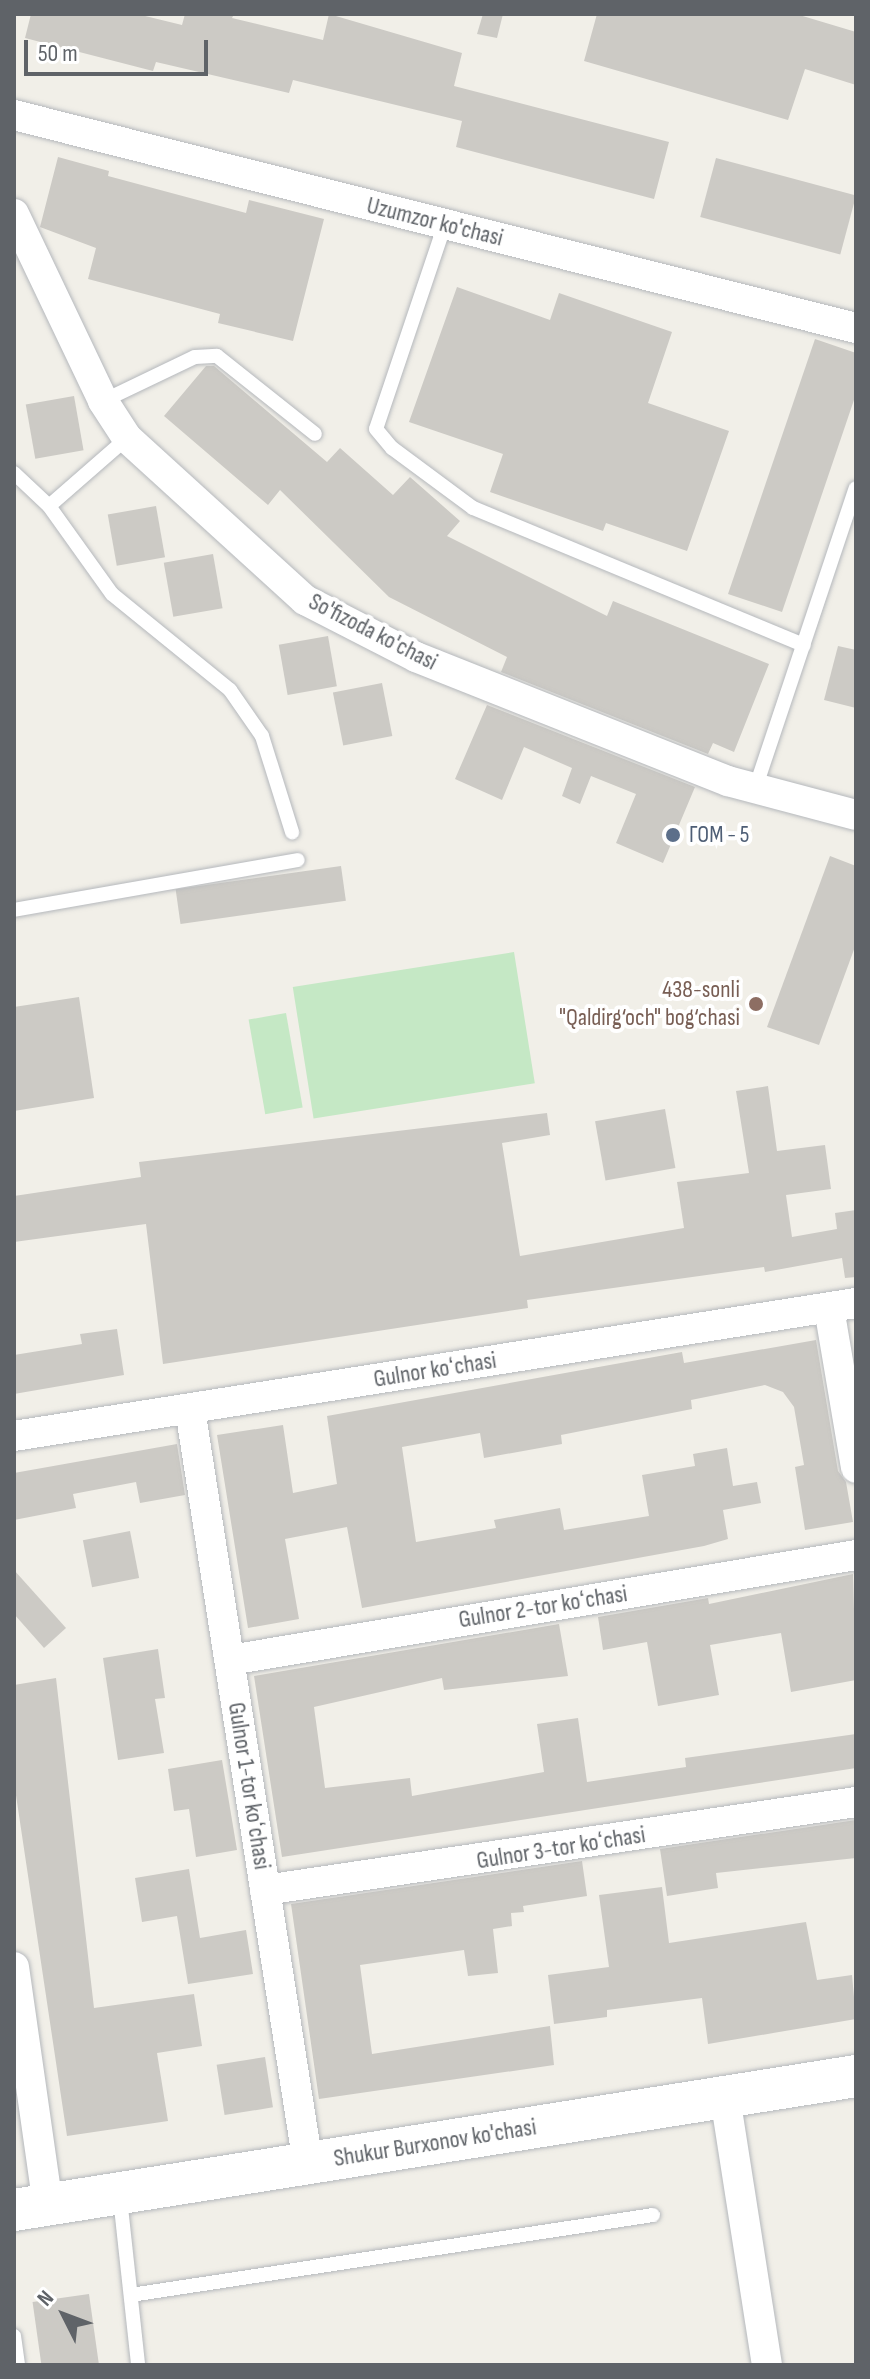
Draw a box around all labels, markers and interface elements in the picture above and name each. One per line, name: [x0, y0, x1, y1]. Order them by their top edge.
scale bar: [28, 24, 212, 74]
text: 50 m: [38, 39, 78, 68]
street label: Uzumzor ko'chasi: [364, 191, 506, 253]
street label: So'fizoda ko'chasi: [304, 587, 442, 677]
place label: ГОМ - 5: [689, 821, 749, 849]
marker: ГОМ - 5: [664, 826, 682, 844]
place label: 438-sonli "Qaldirg‘och" bog‘chasi: [559, 976, 740, 1032]
marker: 438-sonli "Qaldirg‘och" bog‘chasi: [747, 995, 765, 1013]
street label: Gulnor koʻchasi: [372, 1346, 498, 1394]
street label: Gulnor 2-tor koʻchasi: [457, 1579, 629, 1635]
street label: Gulnor 1-tor koʻchasi: [222, 1700, 276, 1872]
street label: Gulnor 3-tor koʻchasi: [475, 1820, 647, 1876]
street label: Shukur Burxonov ko'chasi: [332, 2113, 538, 2173]
north arrow: [24, 2275, 104, 2355]
text: N: [32, 2285, 60, 2312]

